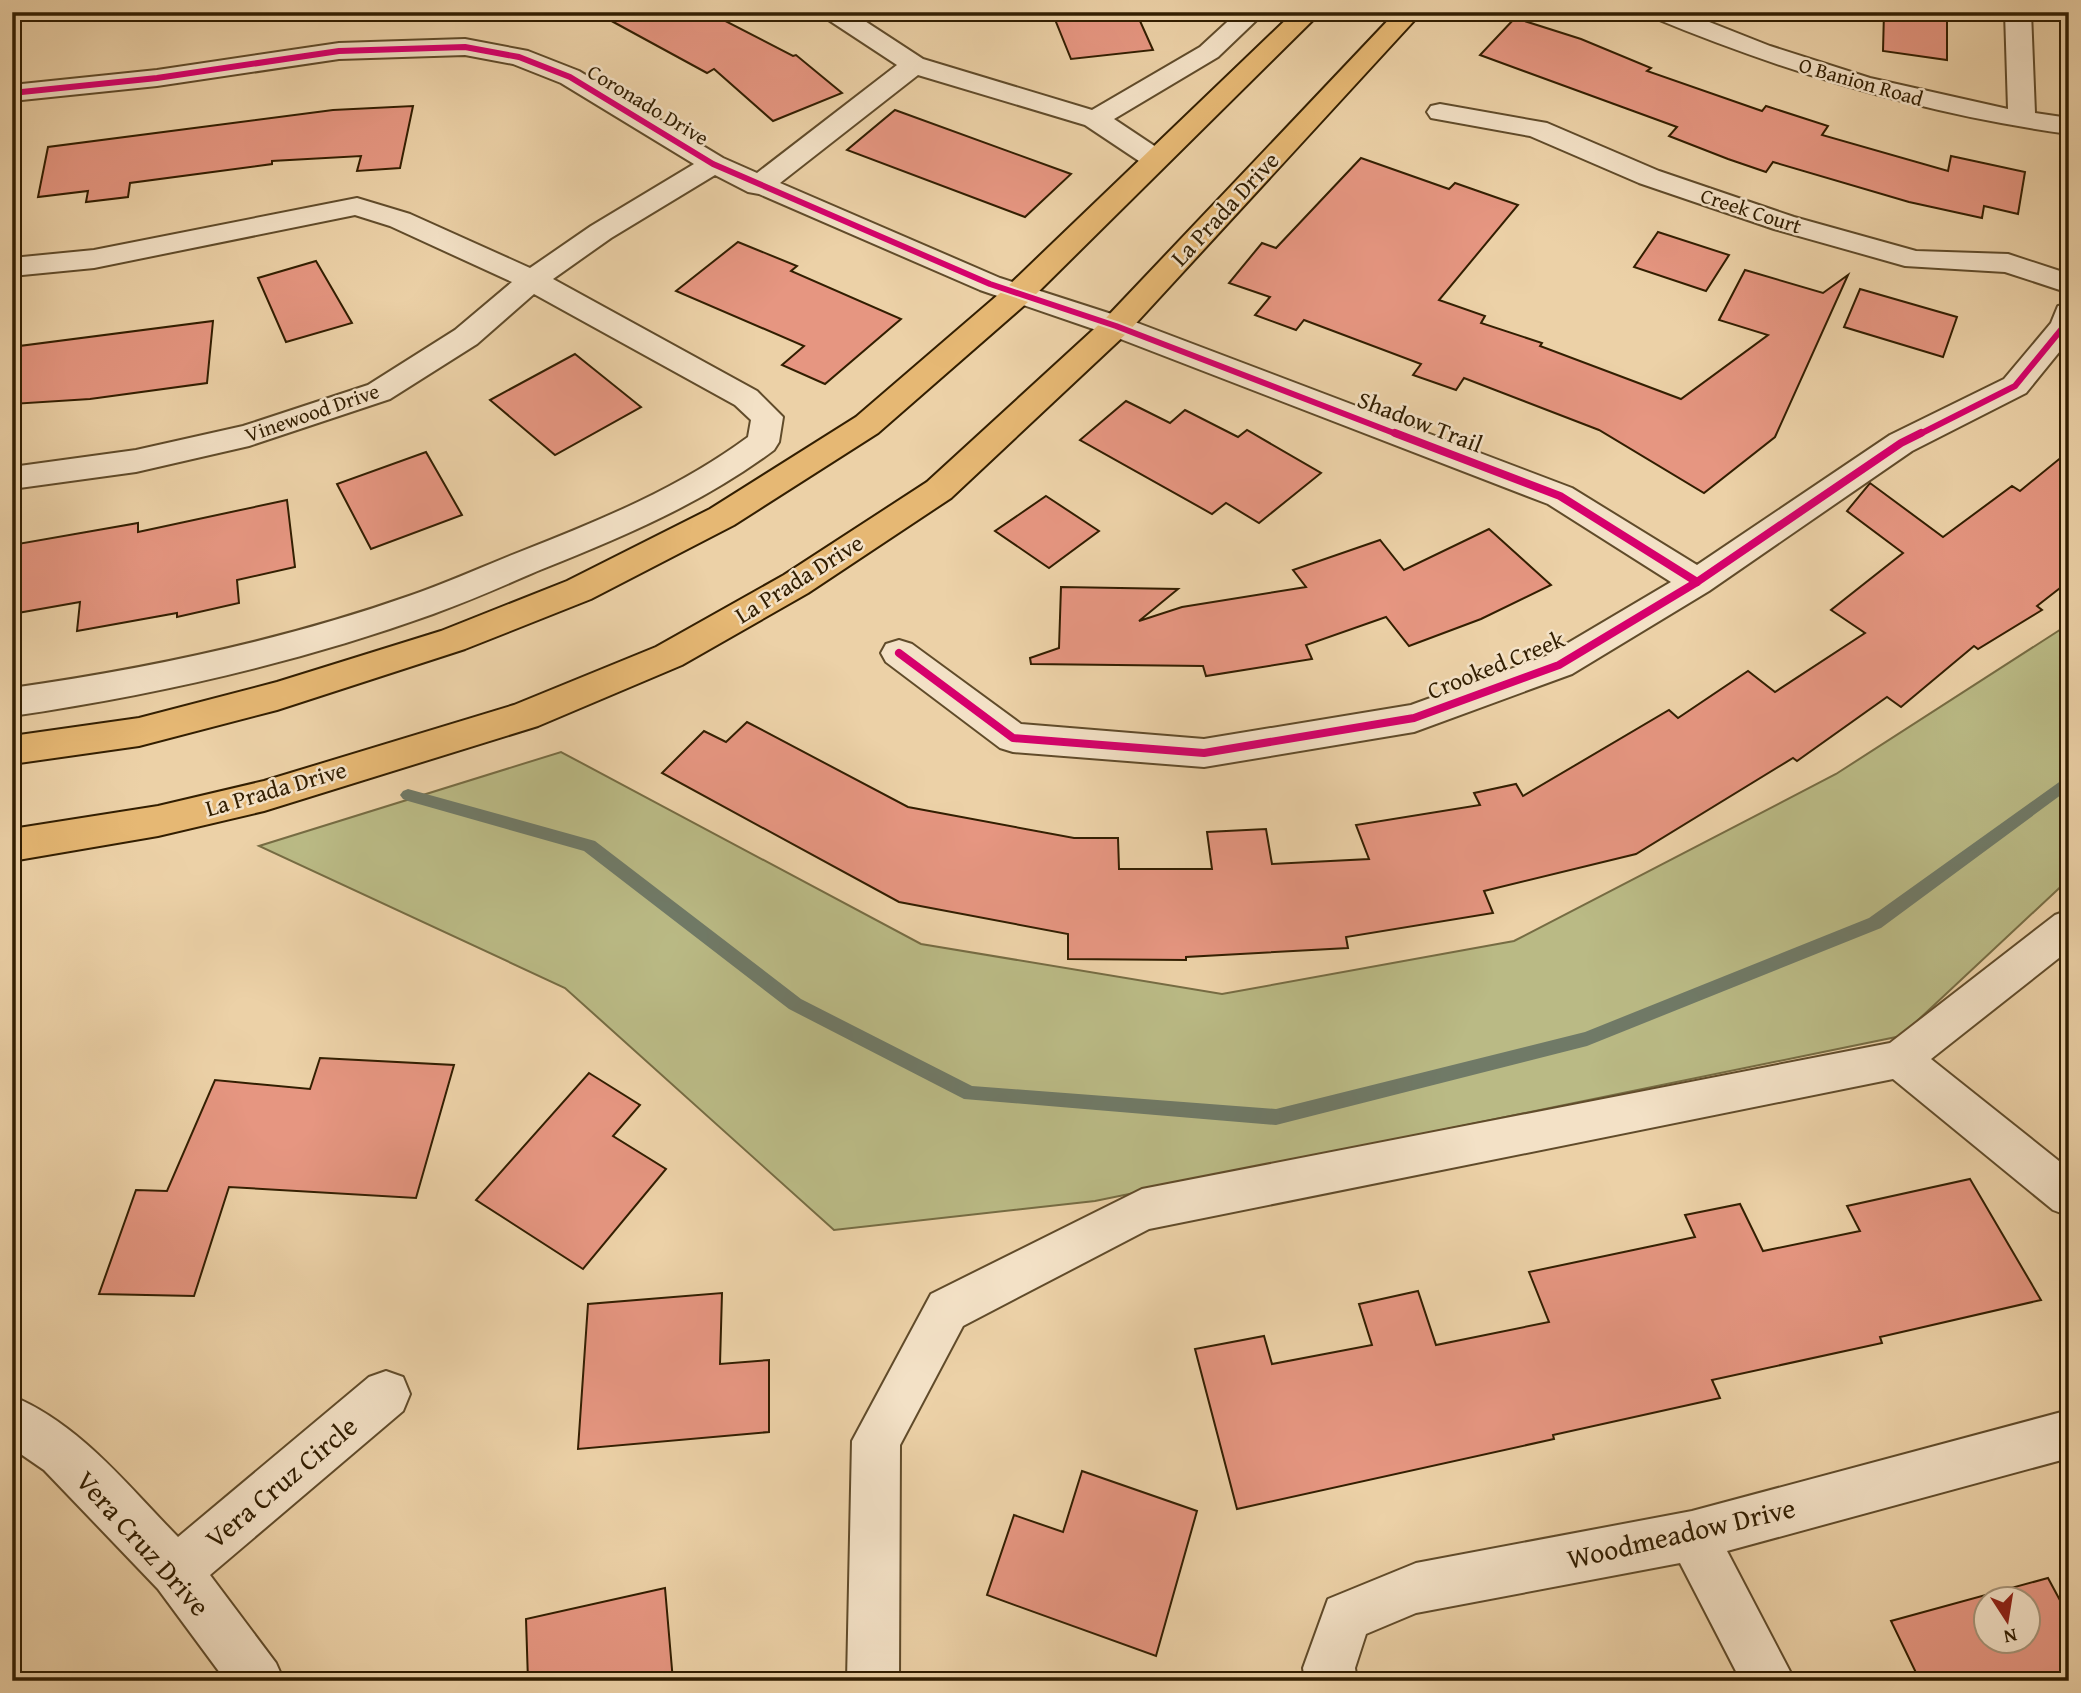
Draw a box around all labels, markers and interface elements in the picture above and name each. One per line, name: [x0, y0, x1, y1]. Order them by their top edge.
street label: O Banion Road: [1795, 49, 1928, 114]
street label: Coronado Drive: [582, 56, 715, 153]
street label: La Prada Drive: [1162, 144, 1287, 274]
street label: Creek Court: [1697, 180, 1806, 242]
street label: Vinewood Drive: [240, 375, 383, 450]
street label: Shadow Trail: [1353, 382, 1488, 462]
street label: La Prada Drive: [728, 525, 870, 632]
street label: Crooked Creek: [1422, 621, 1571, 708]
street label: La Prada Drive: [201, 752, 351, 825]
street label: Vera Cruz Circle: [195, 1405, 366, 1558]
street label: Vera Cruz Drive: [67, 1461, 220, 1625]
street label: Woodmeadow Drive: [1563, 1486, 1799, 1579]
north arrow: [1972, 1584, 2042, 1654]
text: N: [2001, 1622, 2020, 1652]

